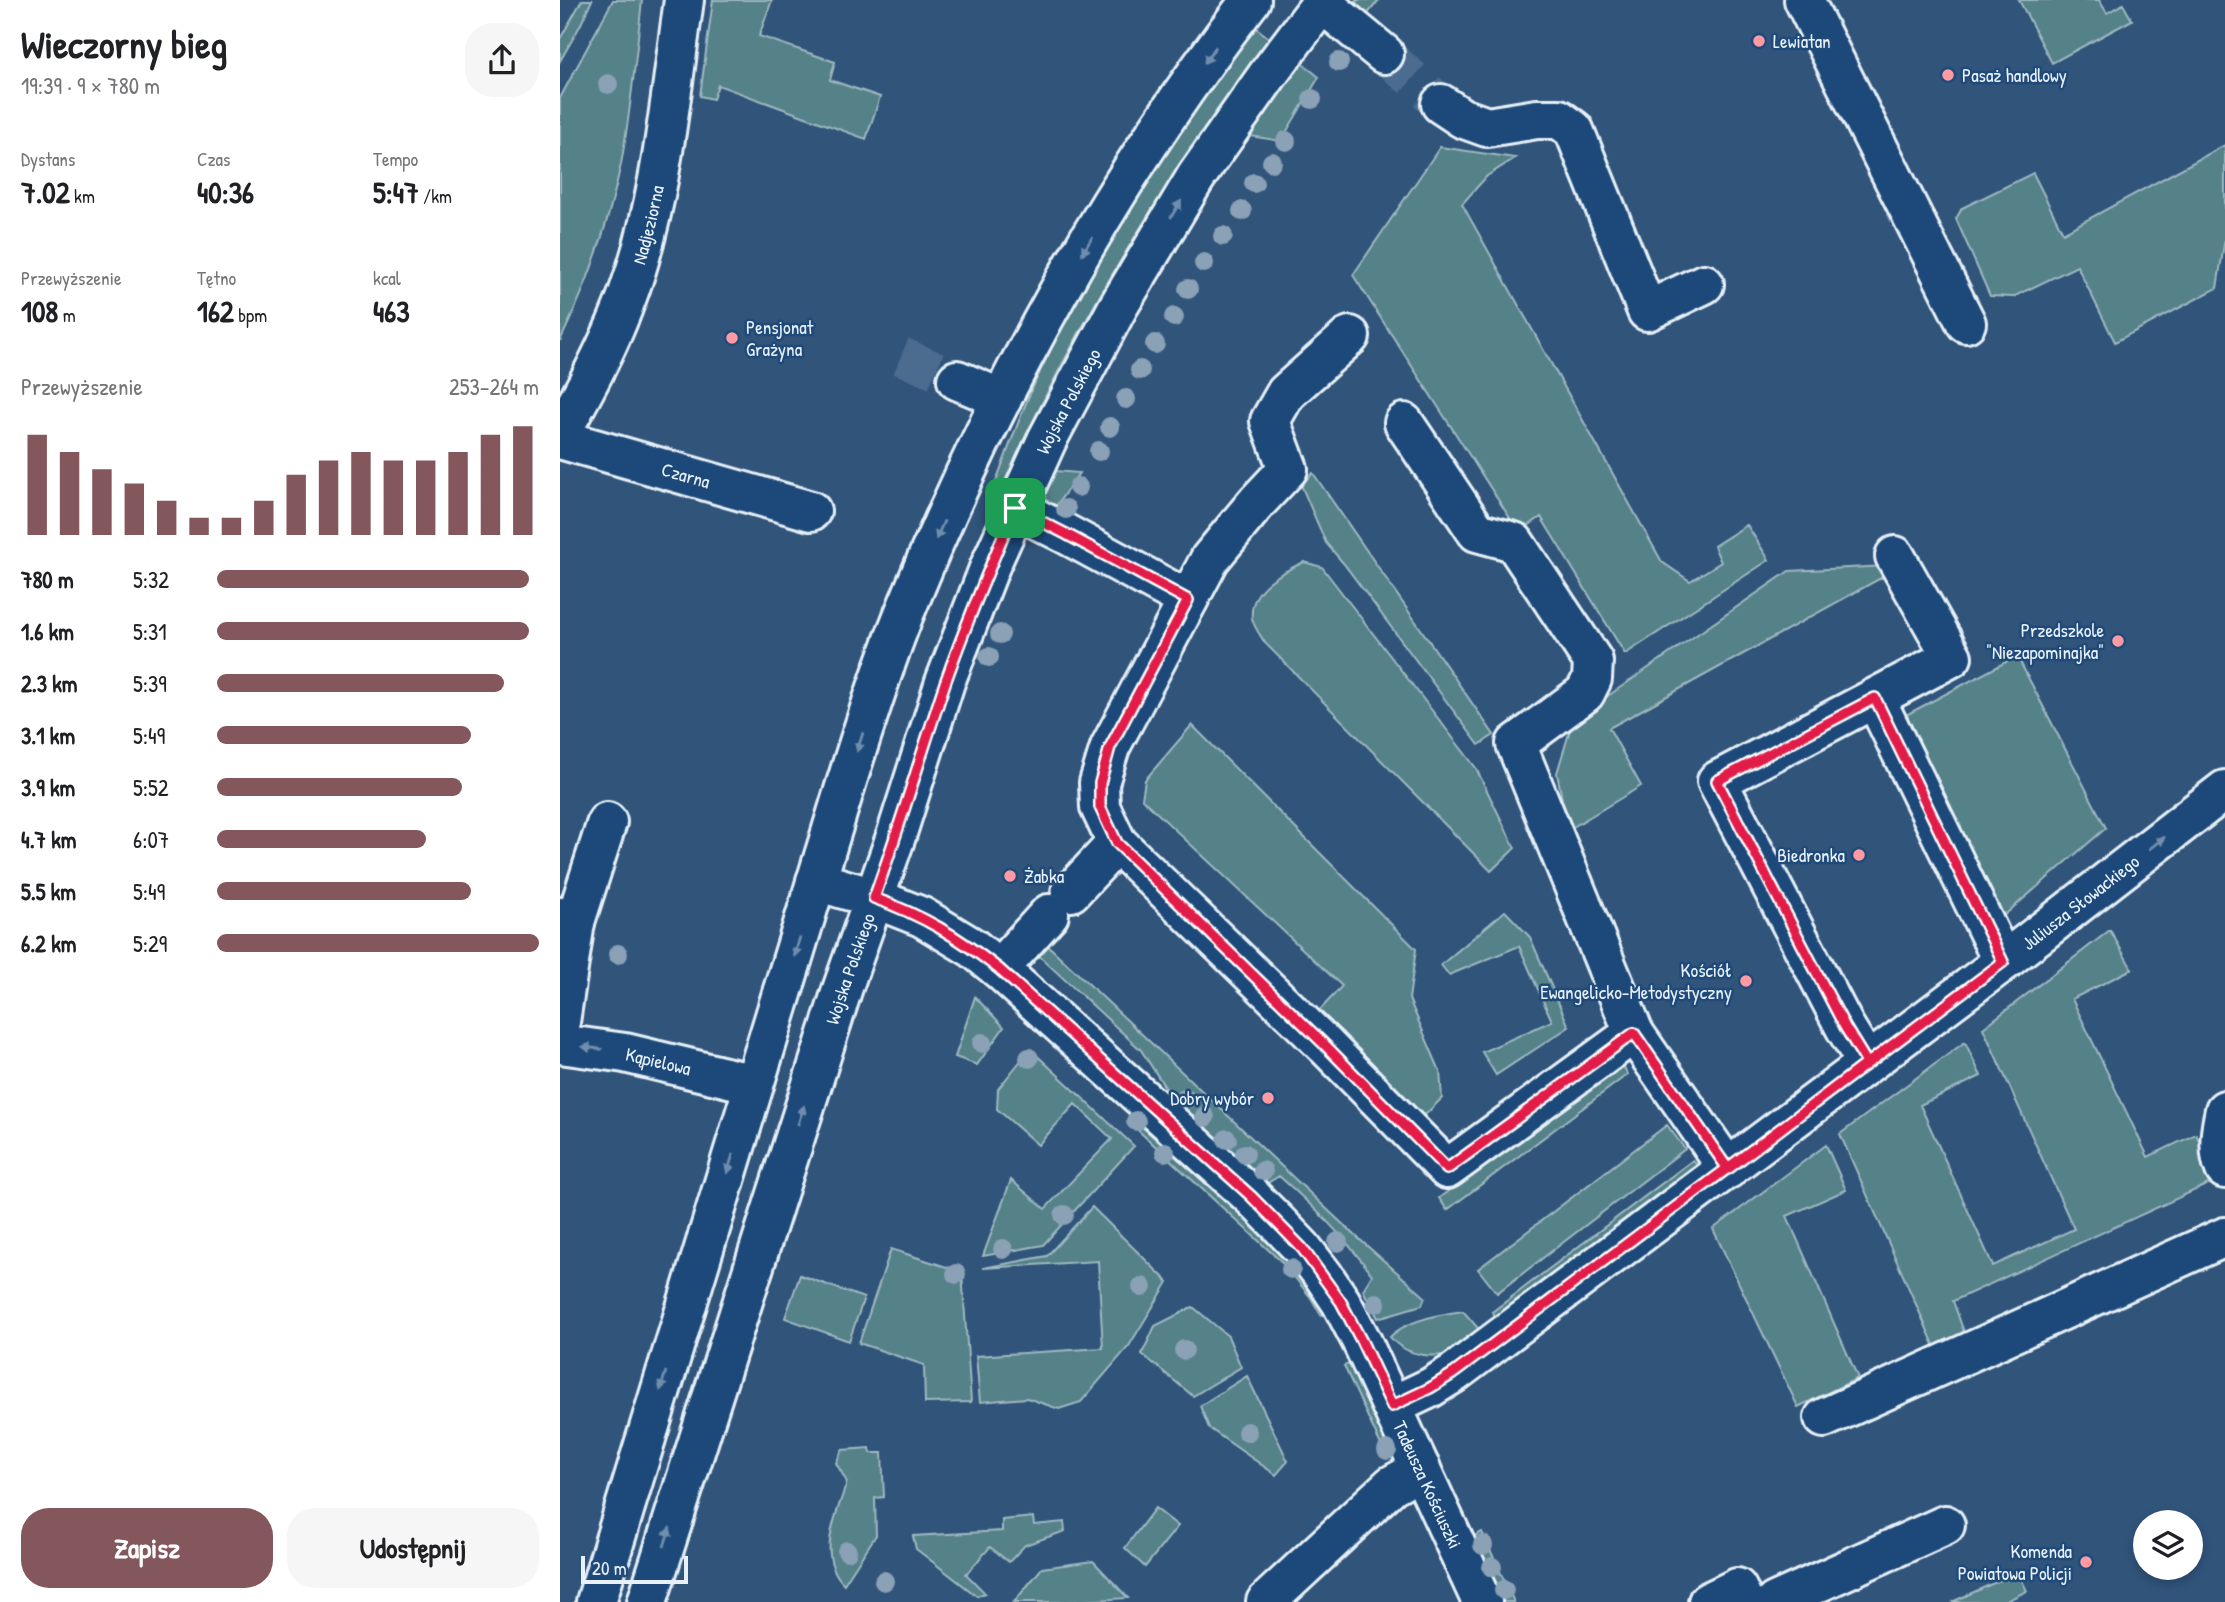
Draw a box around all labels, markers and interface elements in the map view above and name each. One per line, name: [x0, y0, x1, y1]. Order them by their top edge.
text: Wieczorny bieg: [21, 18, 227, 70]
button: share: [465, 23, 539, 97]
place label: Lewiatan: [1773, 28, 1831, 54]
marker: Lewiatan: [1751, 33, 1767, 49]
one-way arrow: [1203, 46, 1217, 64]
place label: Pasaż handlowy: [1962, 62, 2067, 88]
marker: Pasaż handlowy: [1940, 67, 1956, 83]
text: 19:39 · 9 × 780 m: [21, 70, 160, 101]
text: Dystans: [21, 146, 75, 172]
text: Czas: [197, 146, 230, 172]
text: Tempo: [373, 146, 418, 172]
text: 7.02: [21, 172, 70, 212]
text: 40:36: [197, 172, 254, 212]
text: 5:47: [373, 172, 419, 212]
street label: Nadjeziorna: [626, 182, 670, 267]
text: km: [70, 183, 95, 209]
text: /km: [419, 183, 452, 209]
one-way arrow: [1170, 200, 1183, 219]
one-way arrow: [1080, 236, 1093, 255]
text: Przewyższenie: [21, 265, 122, 291]
text: Tętno: [197, 265, 236, 291]
text: kcal: [373, 265, 401, 291]
text: 108: [21, 291, 58, 331]
text: 162: [197, 291, 234, 331]
text: 463: [373, 291, 410, 331]
text: m: [58, 302, 76, 328]
text: bpm: [234, 302, 267, 328]
place label: Pensjonat Grażyna: [746, 314, 814, 362]
marker: Pensjonat Grażyna: [724, 330, 740, 346]
street label: Wojska Polskiego: [1029, 343, 1107, 458]
text: Przewyższenie: [21, 371, 143, 402]
text: 253–264 m: [449, 371, 539, 402]
street label: Czarna: [659, 456, 714, 495]
pin: [985, 478, 1045, 538]
icon: arrive: [996, 489, 1034, 527]
one-way arrow: [934, 520, 946, 540]
text: 780 m: [21, 564, 74, 595]
text: 5:32: [133, 564, 169, 595]
text: 1.6 km: [21, 616, 74, 647]
text: 5:31: [133, 616, 167, 647]
place label: Przedszkole "Niezapominajka": [1986, 617, 2104, 665]
marker: Przedszkole "Niezapominajka": [2110, 633, 2126, 649]
text: 2.3 km: [21, 668, 77, 699]
text: 5:39: [133, 668, 167, 699]
text: 3.1 km: [21, 720, 75, 751]
text: 5:49: [133, 720, 165, 751]
one-way arrow: [854, 732, 864, 753]
text: 3.9 km: [21, 772, 75, 803]
text: 5:52: [133, 772, 169, 803]
text: 4.7 km: [21, 824, 76, 855]
text: 6:07: [133, 824, 169, 855]
one-way arrow: [2147, 836, 2165, 851]
place label: Biedronka: [1777, 842, 1846, 868]
marker: Biedronka: [1851, 847, 1867, 863]
street label: Juliusza Słowackiego: [2016, 848, 2145, 956]
place label: Żabka: [1024, 863, 1065, 889]
marker: Żabka: [1002, 868, 1018, 884]
text: 5.5 km: [21, 876, 76, 907]
text: 5:49: [133, 876, 165, 907]
street label: Wojska Polskiego: [819, 909, 881, 1028]
text: 6.2 km: [21, 928, 76, 959]
text: 5:29: [133, 928, 167, 959]
one-way arrow: [791, 936, 801, 957]
place label: Kościół Ewangelicko-Metodystyczny: [1540, 957, 1732, 1005]
marker: Kościół Ewangelicko-Metodystyczny: [1738, 973, 1754, 989]
street label: Kąpielowa: [623, 1041, 694, 1082]
one-way arrow: [581, 1043, 603, 1054]
place label: Dobry wybór: [1170, 1085, 1255, 1111]
marker: Dobry wybór: [1260, 1090, 1276, 1106]
one-way arrow: [797, 1104, 807, 1125]
one-way arrow: [724, 1154, 735, 1175]
one-way arrow: [657, 1371, 668, 1392]
street label: Tadeusza Kościuszki: [1387, 1416, 1469, 1553]
button: Zapisz: [21, 1508, 273, 1588]
button: Udostępnij: [287, 1508, 539, 1588]
map controls: [2133, 1510, 2203, 1580]
button: layers: [2133, 1510, 2203, 1580]
one-way arrow: [663, 1526, 673, 1547]
place label: Komenda Powiatowa Policji: [1958, 1538, 2073, 1586]
scale bar: [581, 1553, 688, 1585]
marker: Komenda Powiatowa Policji: [2078, 1554, 2094, 1570]
text: 20 m: [592, 1555, 627, 1581]

